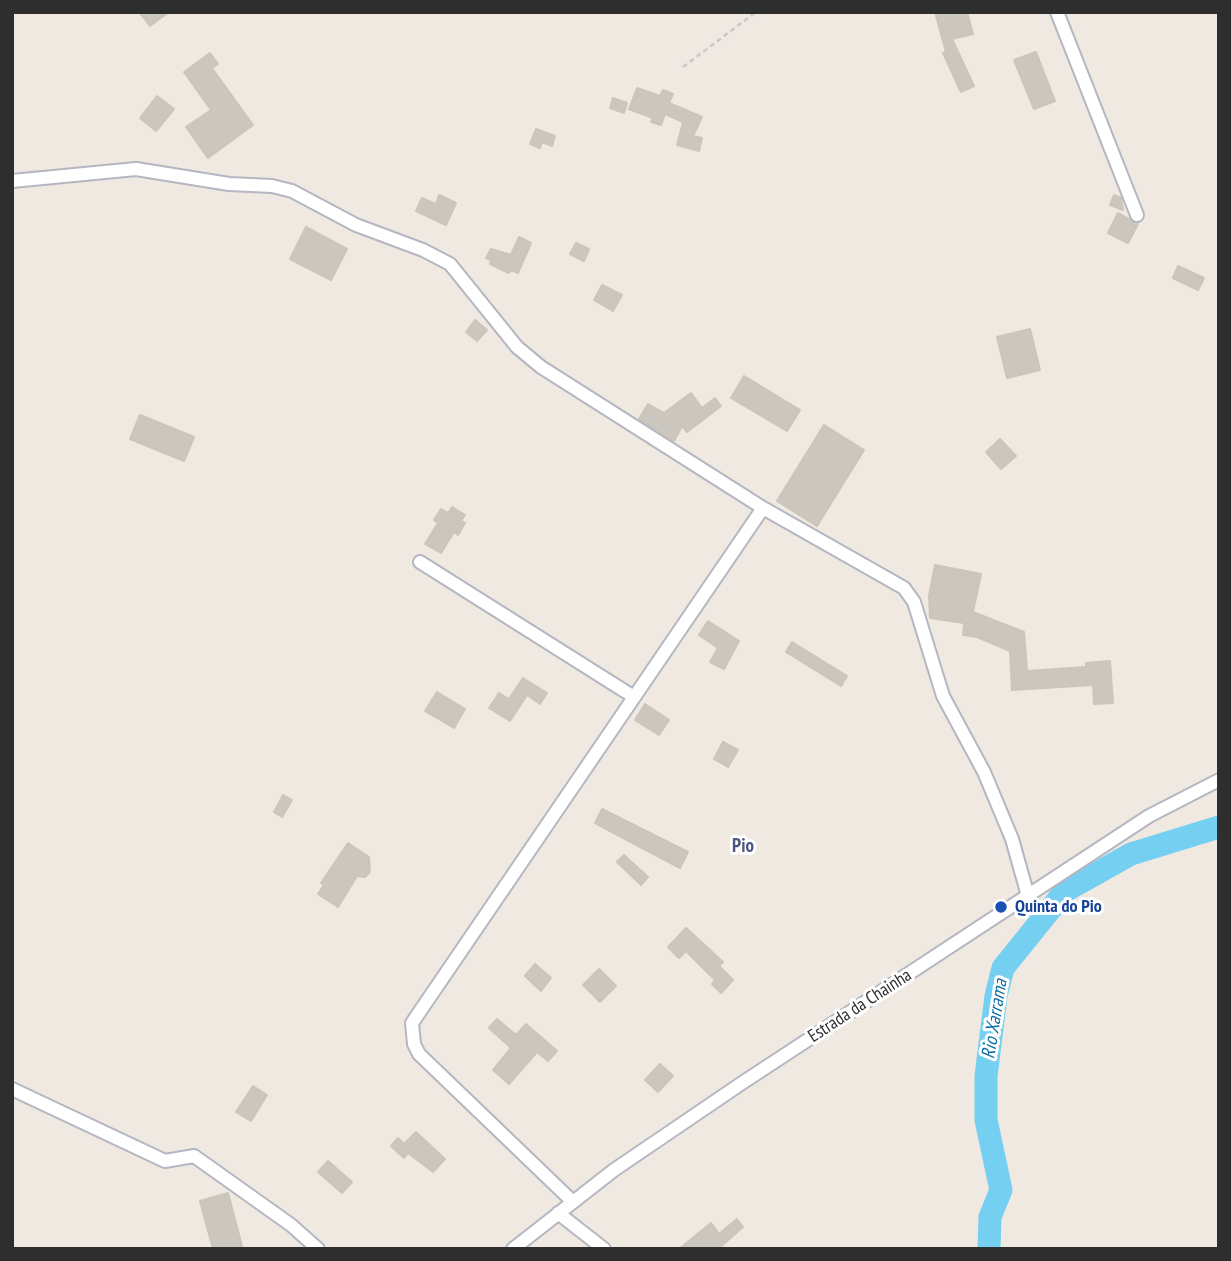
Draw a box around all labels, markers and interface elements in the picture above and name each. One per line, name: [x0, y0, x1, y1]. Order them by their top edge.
district label: Pio: [732, 836, 754, 858]
place label: Quinta do Pio: [1015, 896, 1102, 918]
marker: Quinta do Pio: [993, 899, 1009, 915]
street label: Estrada da Chainha: [804, 965, 916, 1047]
water label: Rio Xarrama: [977, 978, 1013, 1060]

